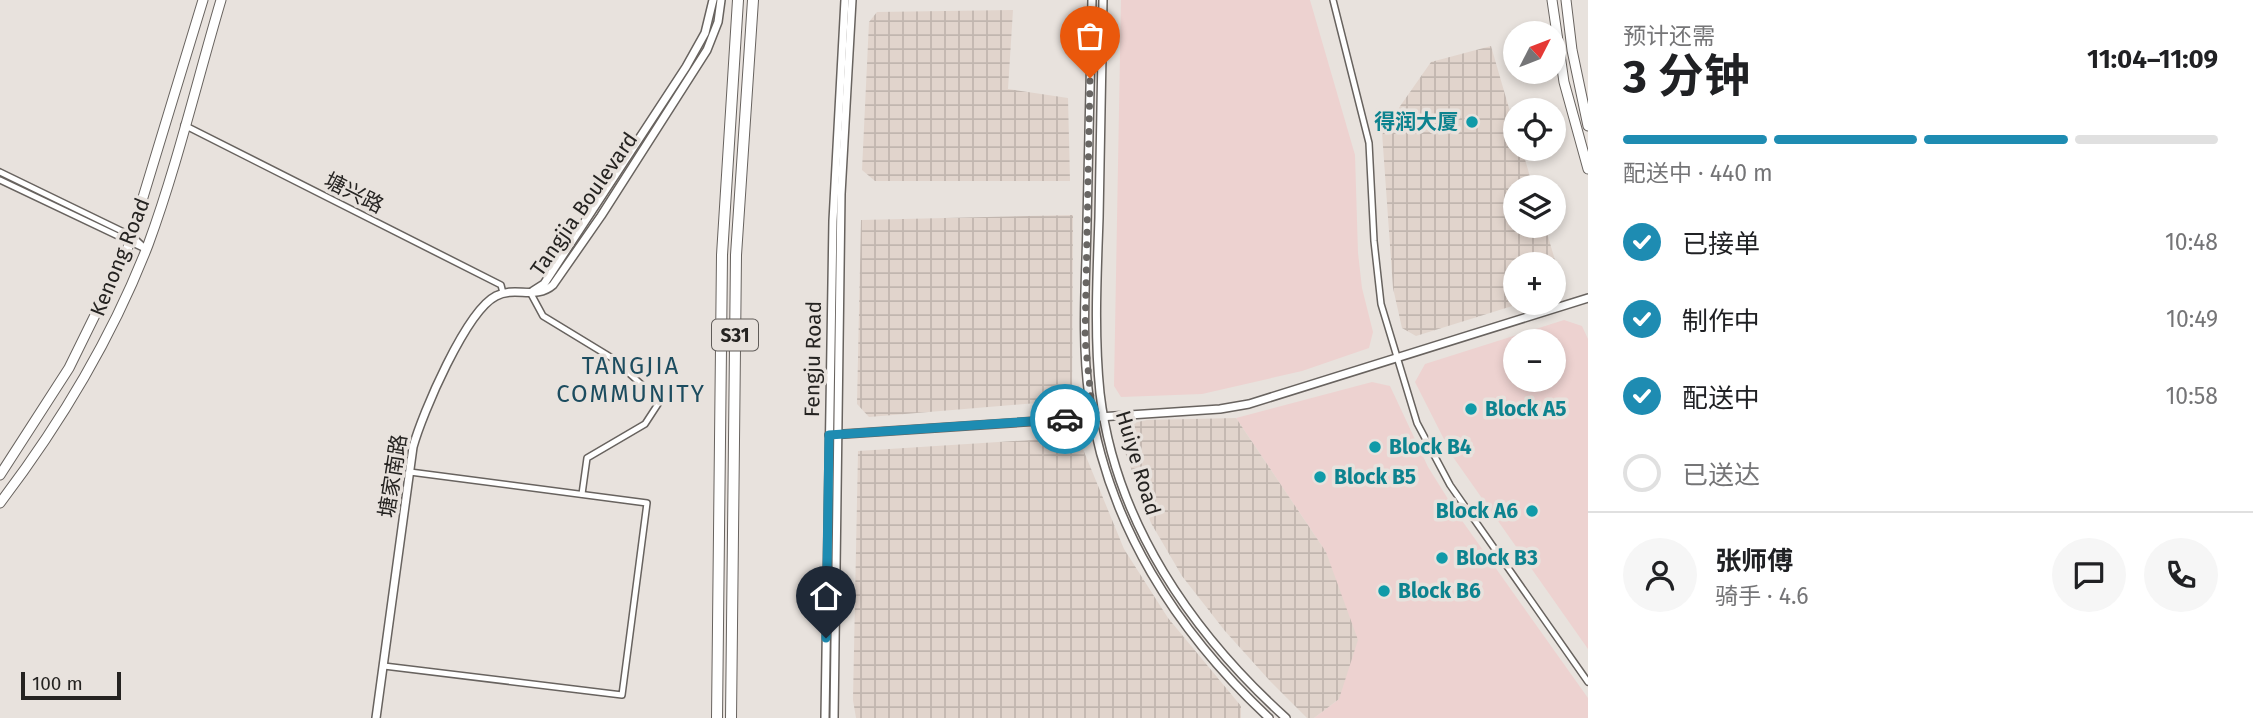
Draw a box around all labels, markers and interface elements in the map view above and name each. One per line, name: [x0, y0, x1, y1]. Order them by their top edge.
pin: [1060, 6, 1120, 78]
icon: bag: [1071, 17, 1109, 55]
north arrow: [1503, 21, 1566, 84]
map controls: [1503, 21, 1566, 392]
text: 预计还需: [1623, 22, 1715, 50]
text: 11:04–11:09: [2087, 44, 2218, 75]
text: 3 分钟: [1623, 49, 1750, 104]
button: locate: [1503, 98, 1566, 161]
place label: 得润大厦: [1374, 109, 1458, 135]
marker: 得润大厦: [1464, 114, 1480, 130]
street label: Tangjia Boulevard: [525, 127, 643, 281]
text: 配送中 · 440 m: [1623, 159, 1773, 187]
street label: 塘兴路: [320, 167, 388, 219]
button: layers: [1503, 175, 1566, 238]
street label: Kenong Road: [84, 194, 156, 320]
icon: check: [1623, 223, 1661, 261]
text: 10:48: [2165, 228, 2218, 256]
text: 已接单: [1682, 229, 1760, 260]
button: +: [1503, 252, 1566, 315]
icon: check: [1623, 300, 1661, 338]
street label: Fengju Road: [799, 301, 827, 417]
text: 10:49: [2166, 305, 2218, 333]
text: 制作中: [1682, 306, 1760, 337]
road number: S31: [712, 320, 758, 350]
button: −: [1503, 329, 1566, 392]
district label: TANGJIA COMMUNITY: [556, 352, 706, 408]
icon: check: [1623, 377, 1661, 415]
text: 10:58: [2165, 382, 2218, 410]
text: 配送中: [1682, 383, 1760, 414]
courier: [1030, 384, 1100, 454]
place label: Block A5: [1485, 396, 1567, 422]
icon: car: [1046, 400, 1084, 438]
marker: Block A5: [1463, 401, 1479, 417]
street label: Huiye Road: [1110, 408, 1166, 518]
street label: 塘家南路: [374, 432, 412, 520]
place label: Block B4: [1389, 434, 1472, 460]
marker: Block B4: [1367, 439, 1383, 455]
text: 已送达: [1682, 460, 1760, 491]
place label: Block B5: [1334, 464, 1416, 490]
marker: Block B5: [1312, 469, 1328, 485]
place label: Block A6: [1436, 498, 1518, 524]
marker: Block A6: [1524, 503, 1540, 519]
button: person: [1623, 538, 1697, 612]
button: chat: [2052, 538, 2126, 612]
button: phone: [2144, 538, 2218, 612]
place label: Block B3: [1456, 545, 1538, 571]
text: 张师傅: [1715, 546, 1793, 577]
marker: Block B3: [1434, 550, 1450, 566]
pin: [796, 566, 856, 638]
icon: home: [807, 577, 845, 615]
place label: Block B6: [1398, 578, 1481, 604]
text: 骑手 · 4.6: [1715, 582, 1809, 610]
marker: Block B6: [1376, 583, 1392, 599]
scale bar: [21, 669, 121, 701]
text: 100 m: [32, 672, 83, 695]

